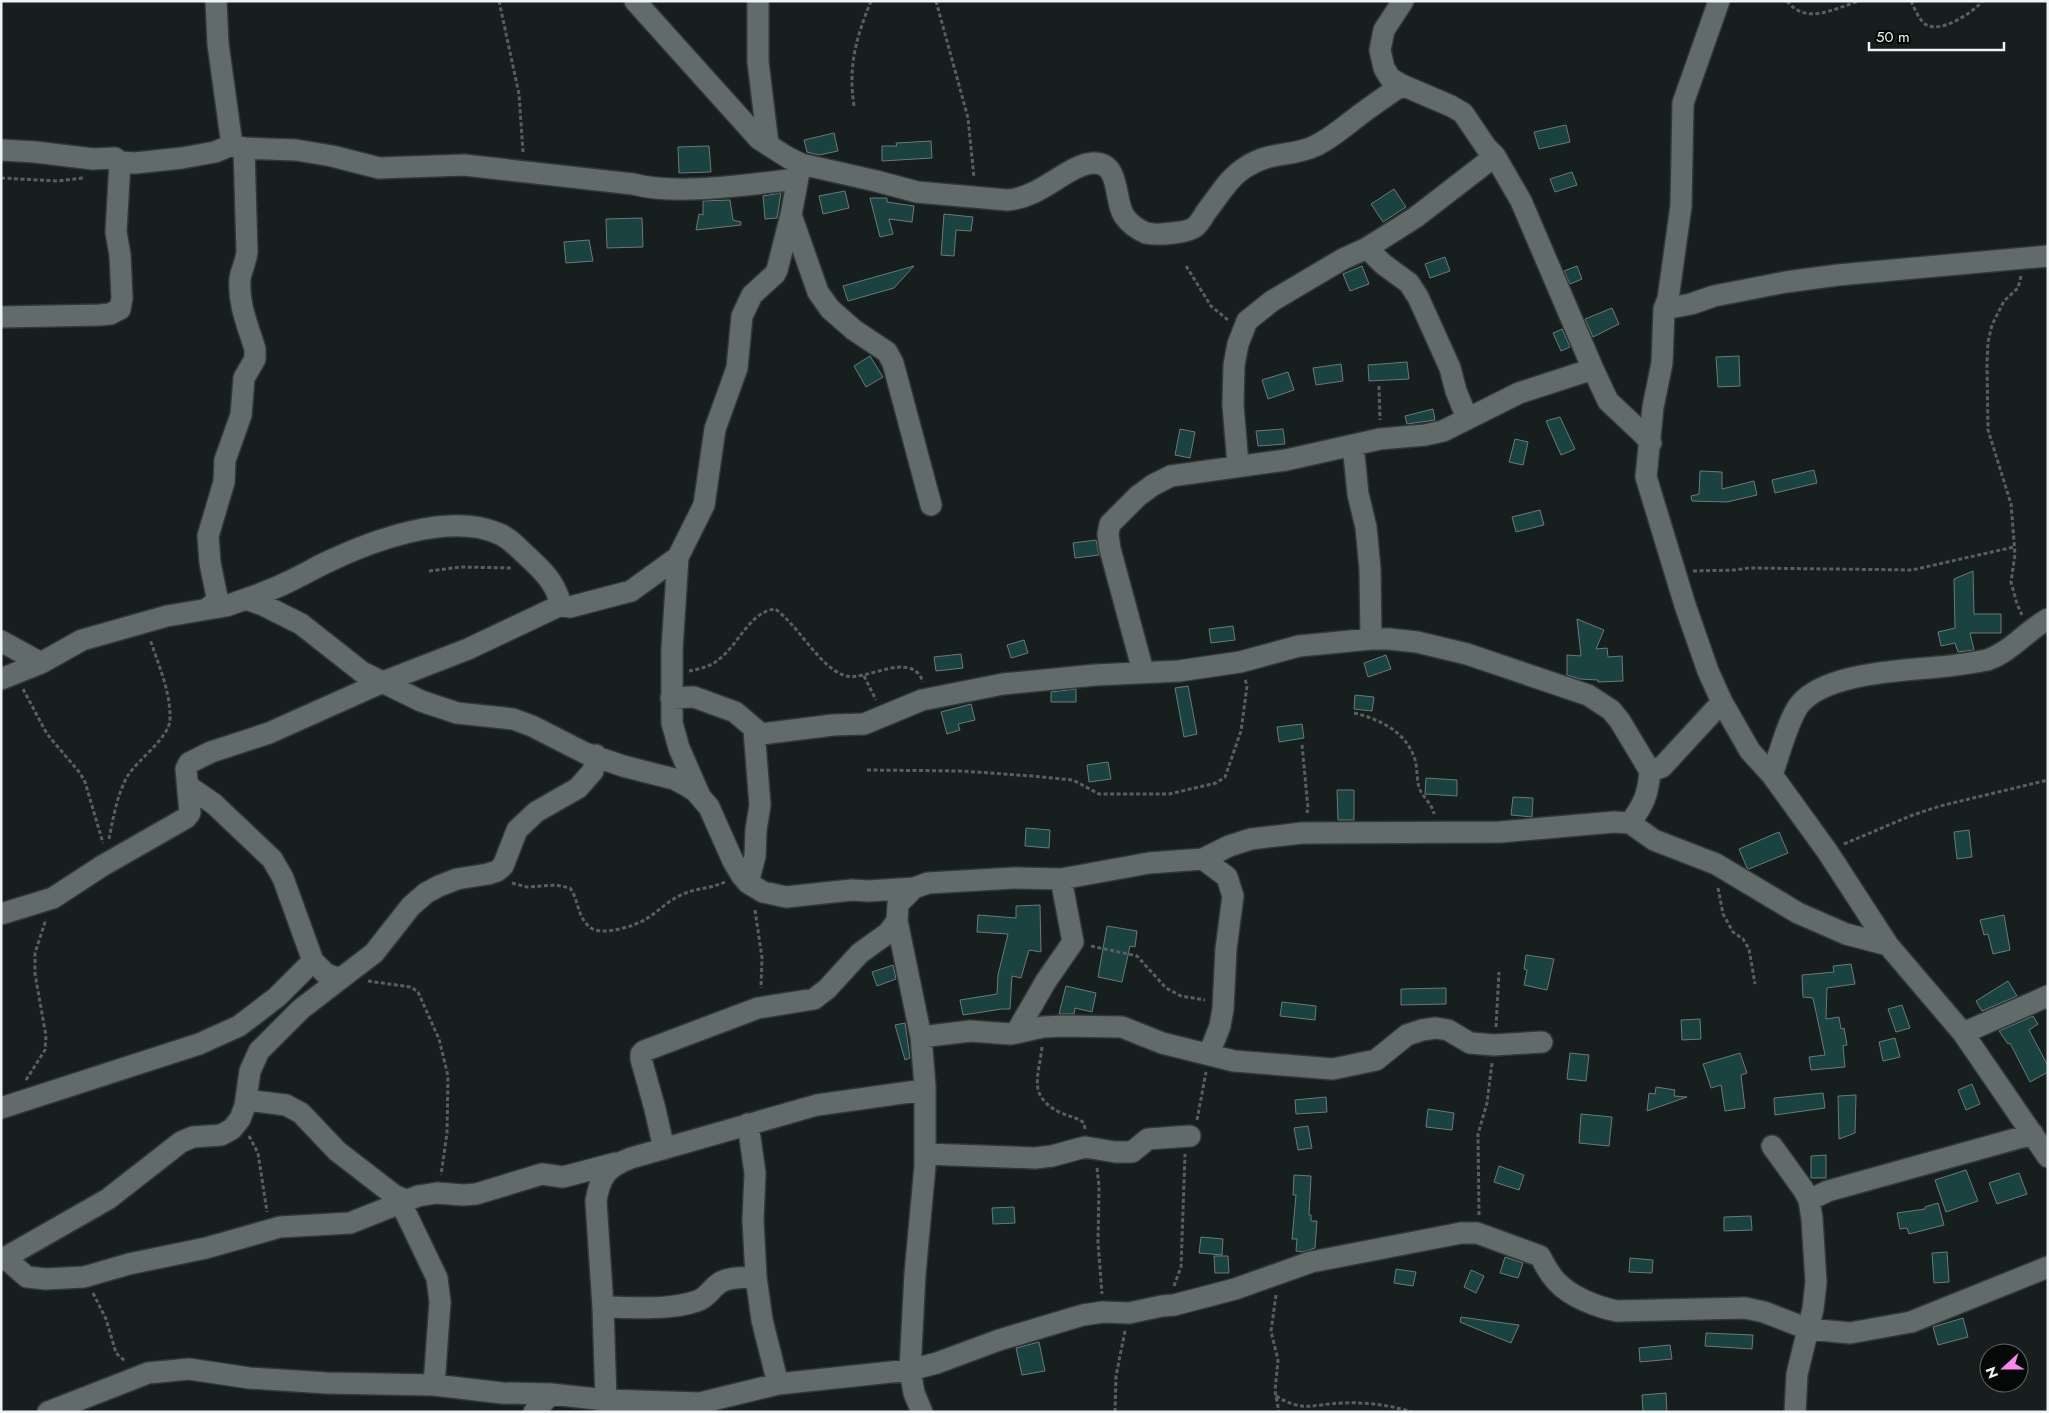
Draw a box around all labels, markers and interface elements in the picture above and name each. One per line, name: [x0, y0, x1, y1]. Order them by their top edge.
scale bar: [1869, 20, 2004, 52]
text: 50 m: [1876, 26, 1910, 48]
north arrow: [1979, 1343, 2029, 1393]
text: N: [1981, 1364, 2003, 1381]

